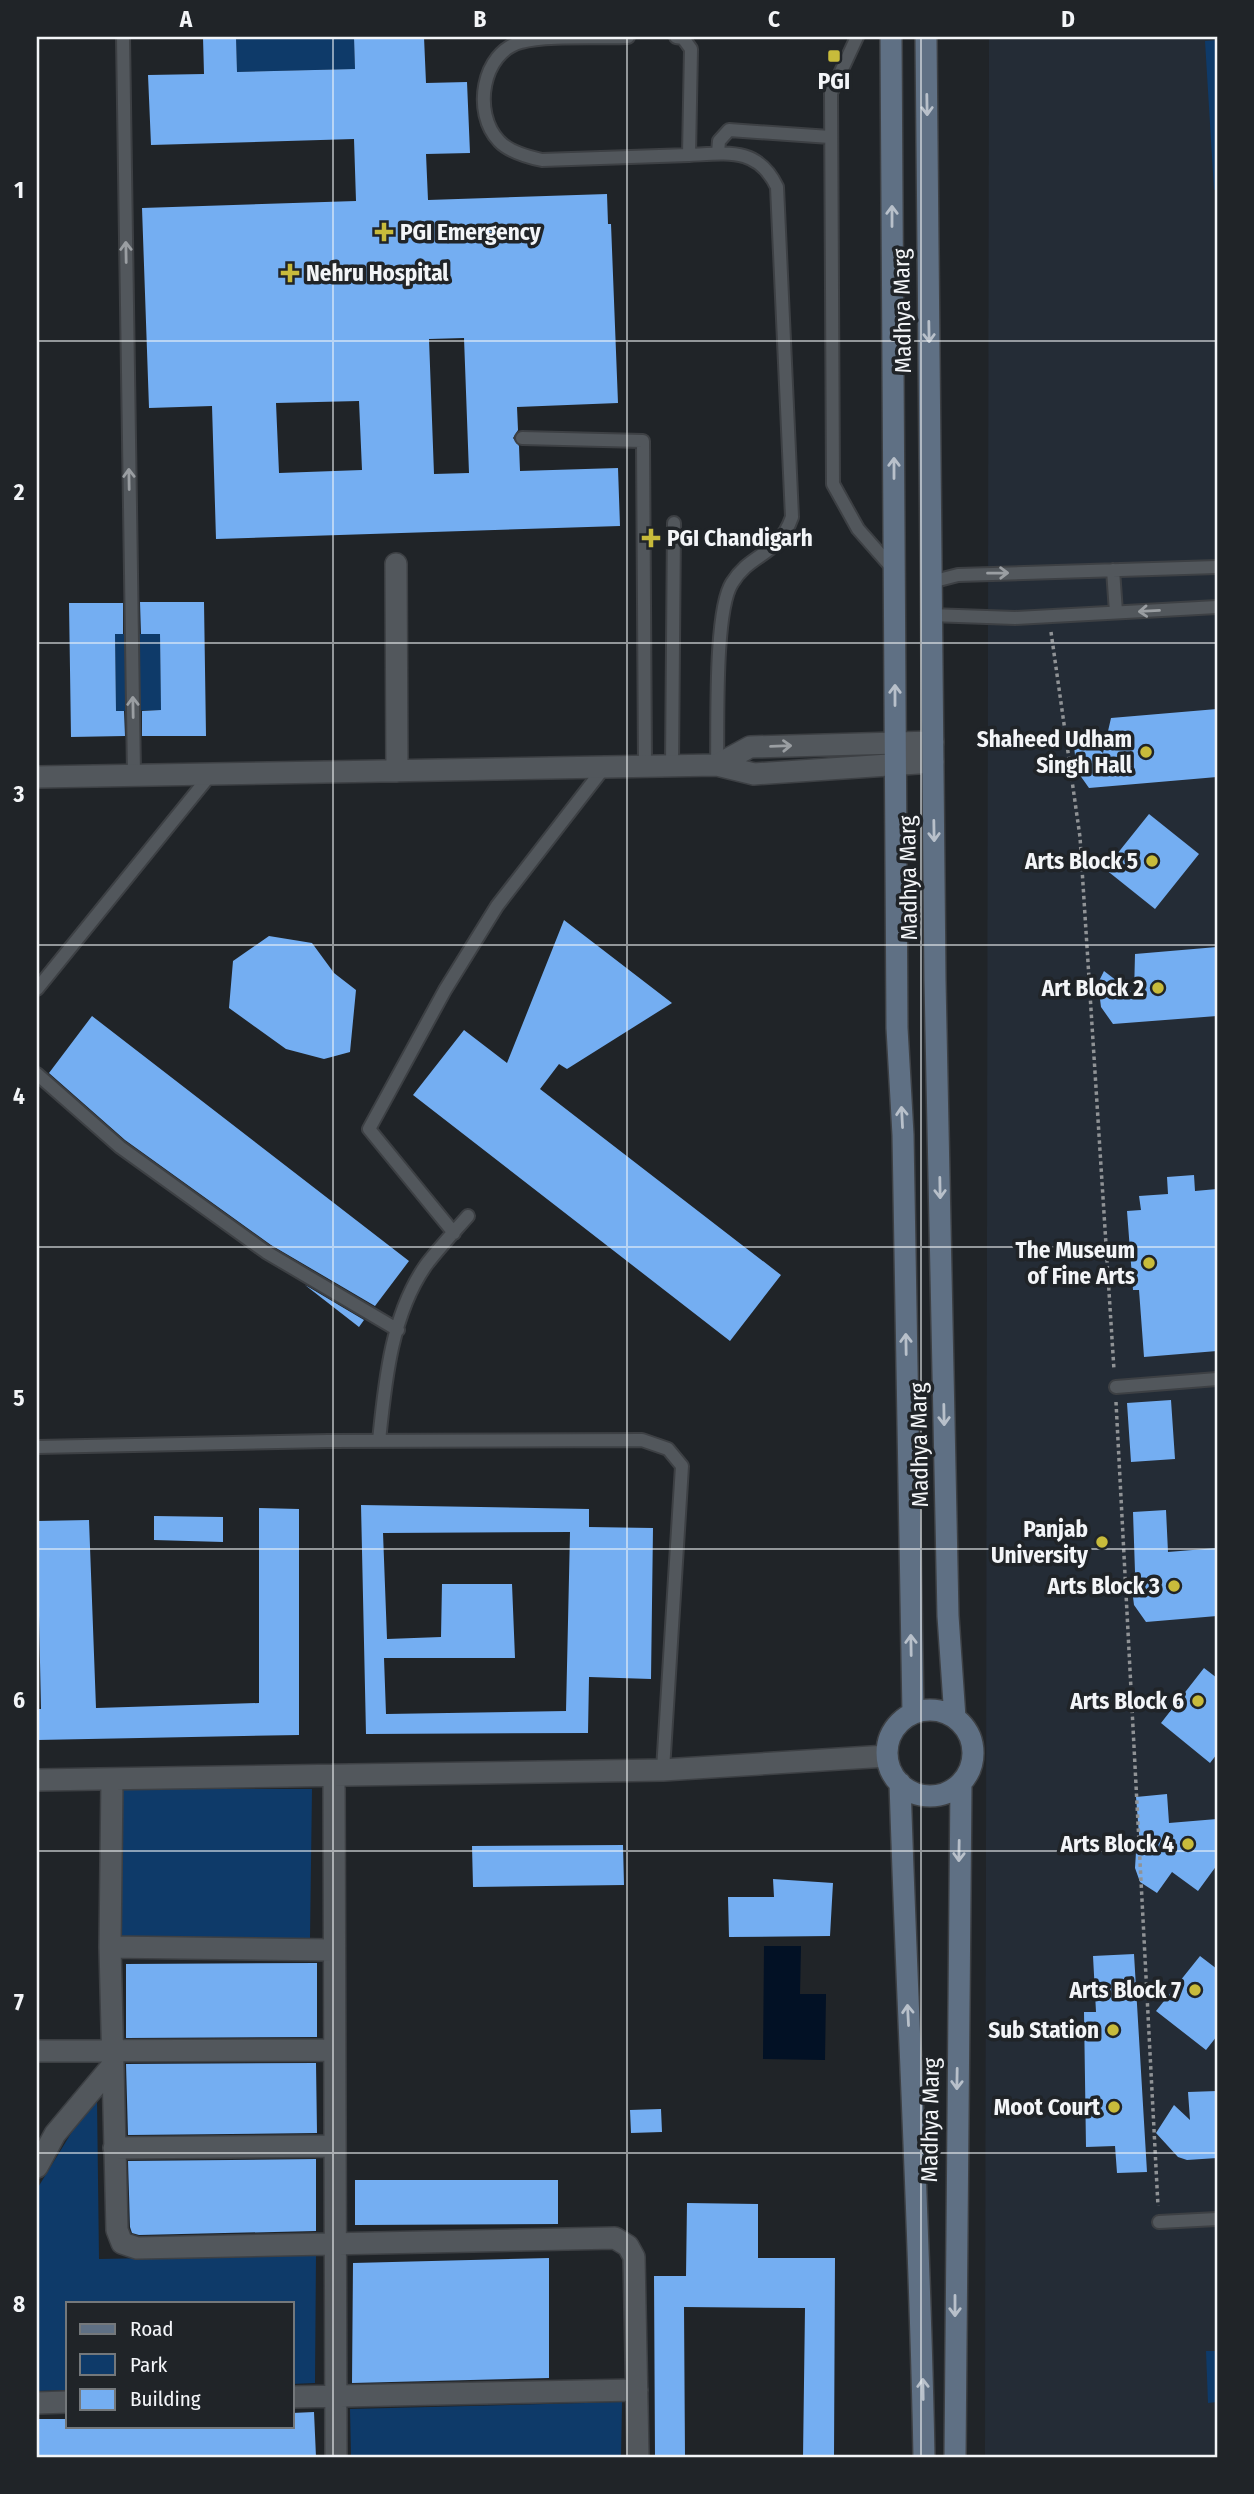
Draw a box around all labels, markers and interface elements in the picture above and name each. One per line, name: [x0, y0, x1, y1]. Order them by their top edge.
text: A: [179, 5, 193, 33]
text: B: [474, 5, 487, 33]
text: C: [768, 5, 780, 33]
text: D: [1061, 5, 1075, 33]
marker: PGI: [826, 48, 842, 64]
place label: PGI: [818, 67, 850, 95]
one-way arrow: [920, 93, 933, 116]
text: 1: [14, 176, 24, 204]
one-way arrow: [885, 205, 899, 228]
place label: PGI Emergency: [400, 218, 542, 246]
marker: PGI Emergency: [374, 222, 394, 242]
one-way arrow: [119, 241, 133, 264]
street label: Madhya Marg: [887, 248, 917, 374]
place label: Nehru Hospital: [306, 259, 449, 287]
marker: Nehru Hospital: [280, 263, 300, 283]
one-way arrow: [922, 321, 936, 344]
one-way arrow: [887, 457, 900, 480]
one-way arrow: [123, 468, 136, 491]
text: 2: [13, 478, 25, 506]
place label: PGI Chandigarh: [667, 524, 813, 552]
marker: PGI Chandigarh: [641, 528, 661, 548]
one-way arrow: [986, 566, 1009, 580]
one-way arrow: [1138, 604, 1161, 617]
one-way arrow: [888, 684, 902, 707]
one-way arrow: [126, 696, 140, 719]
place label: Shaheed Udham Singh Hall: [977, 725, 1133, 779]
one-way arrow: [769, 739, 792, 753]
marker: Shaheed Udham Singh Hall: [1138, 744, 1154, 760]
text: 3: [13, 780, 25, 808]
street label: Madhya Marg: [893, 815, 923, 941]
one-way arrow: [927, 819, 940, 842]
place label: Arts Block 5: [1024, 847, 1138, 875]
marker: Arts Block 5: [1144, 853, 1160, 869]
place label: Art Block 2: [1041, 974, 1144, 1002]
marker: Art Block 2: [1150, 980, 1166, 996]
text: 4: [13, 1082, 25, 1110]
one-way arrow: [895, 1106, 908, 1129]
one-way arrow: [933, 1176, 947, 1199]
place label: The Museum of Fine Arts: [1016, 1236, 1135, 1290]
marker: The Museum of Fine Arts: [1141, 1255, 1157, 1271]
one-way arrow: [900, 1333, 913, 1356]
street label: Madhya Marg: [904, 1382, 934, 1508]
text: 5: [13, 1384, 25, 1412]
one-way arrow: [938, 1404, 951, 1427]
place label: Panjab University: [991, 1515, 1089, 1569]
marker: Panjab University: [1094, 1534, 1110, 1550]
place label: Arts Block 3: [1046, 1572, 1160, 1600]
marker: Arts Block 3: [1166, 1578, 1182, 1594]
one-way arrow: [905, 1634, 918, 1657]
text: 6: [13, 1686, 25, 1714]
place label: Arts Block 6: [1069, 1687, 1184, 1715]
marker: Arts Block 6: [1190, 1693, 1206, 1709]
place label: Arts Block 4: [1059, 1830, 1174, 1858]
marker: Arts Block 4: [1180, 1836, 1196, 1852]
one-way arrow: [952, 1840, 966, 1863]
place label: Arts Block 7: [1069, 1976, 1181, 2004]
marker: Arts Block 7: [1187, 1982, 1203, 1998]
text: 7: [14, 1988, 24, 2016]
one-way arrow: [901, 2004, 914, 2027]
place label: Sub Station: [988, 2016, 1099, 2044]
marker: Sub Station: [1105, 2022, 1121, 2038]
street label: Madhya Marg: [915, 2057, 945, 2183]
one-way arrow: [950, 2067, 964, 2090]
place label: Moot Court: [994, 2093, 1101, 2121]
marker: Moot Court: [1106, 2099, 1122, 2115]
text: 8: [13, 2290, 25, 2318]
one-way arrow: [948, 2295, 962, 2318]
legend: [66, 2302, 294, 2428]
text: Road: [130, 2316, 174, 2342]
text: Park: [130, 2352, 168, 2378]
one-way arrow: [916, 2378, 930, 2401]
text: Building: [130, 2386, 201, 2412]

